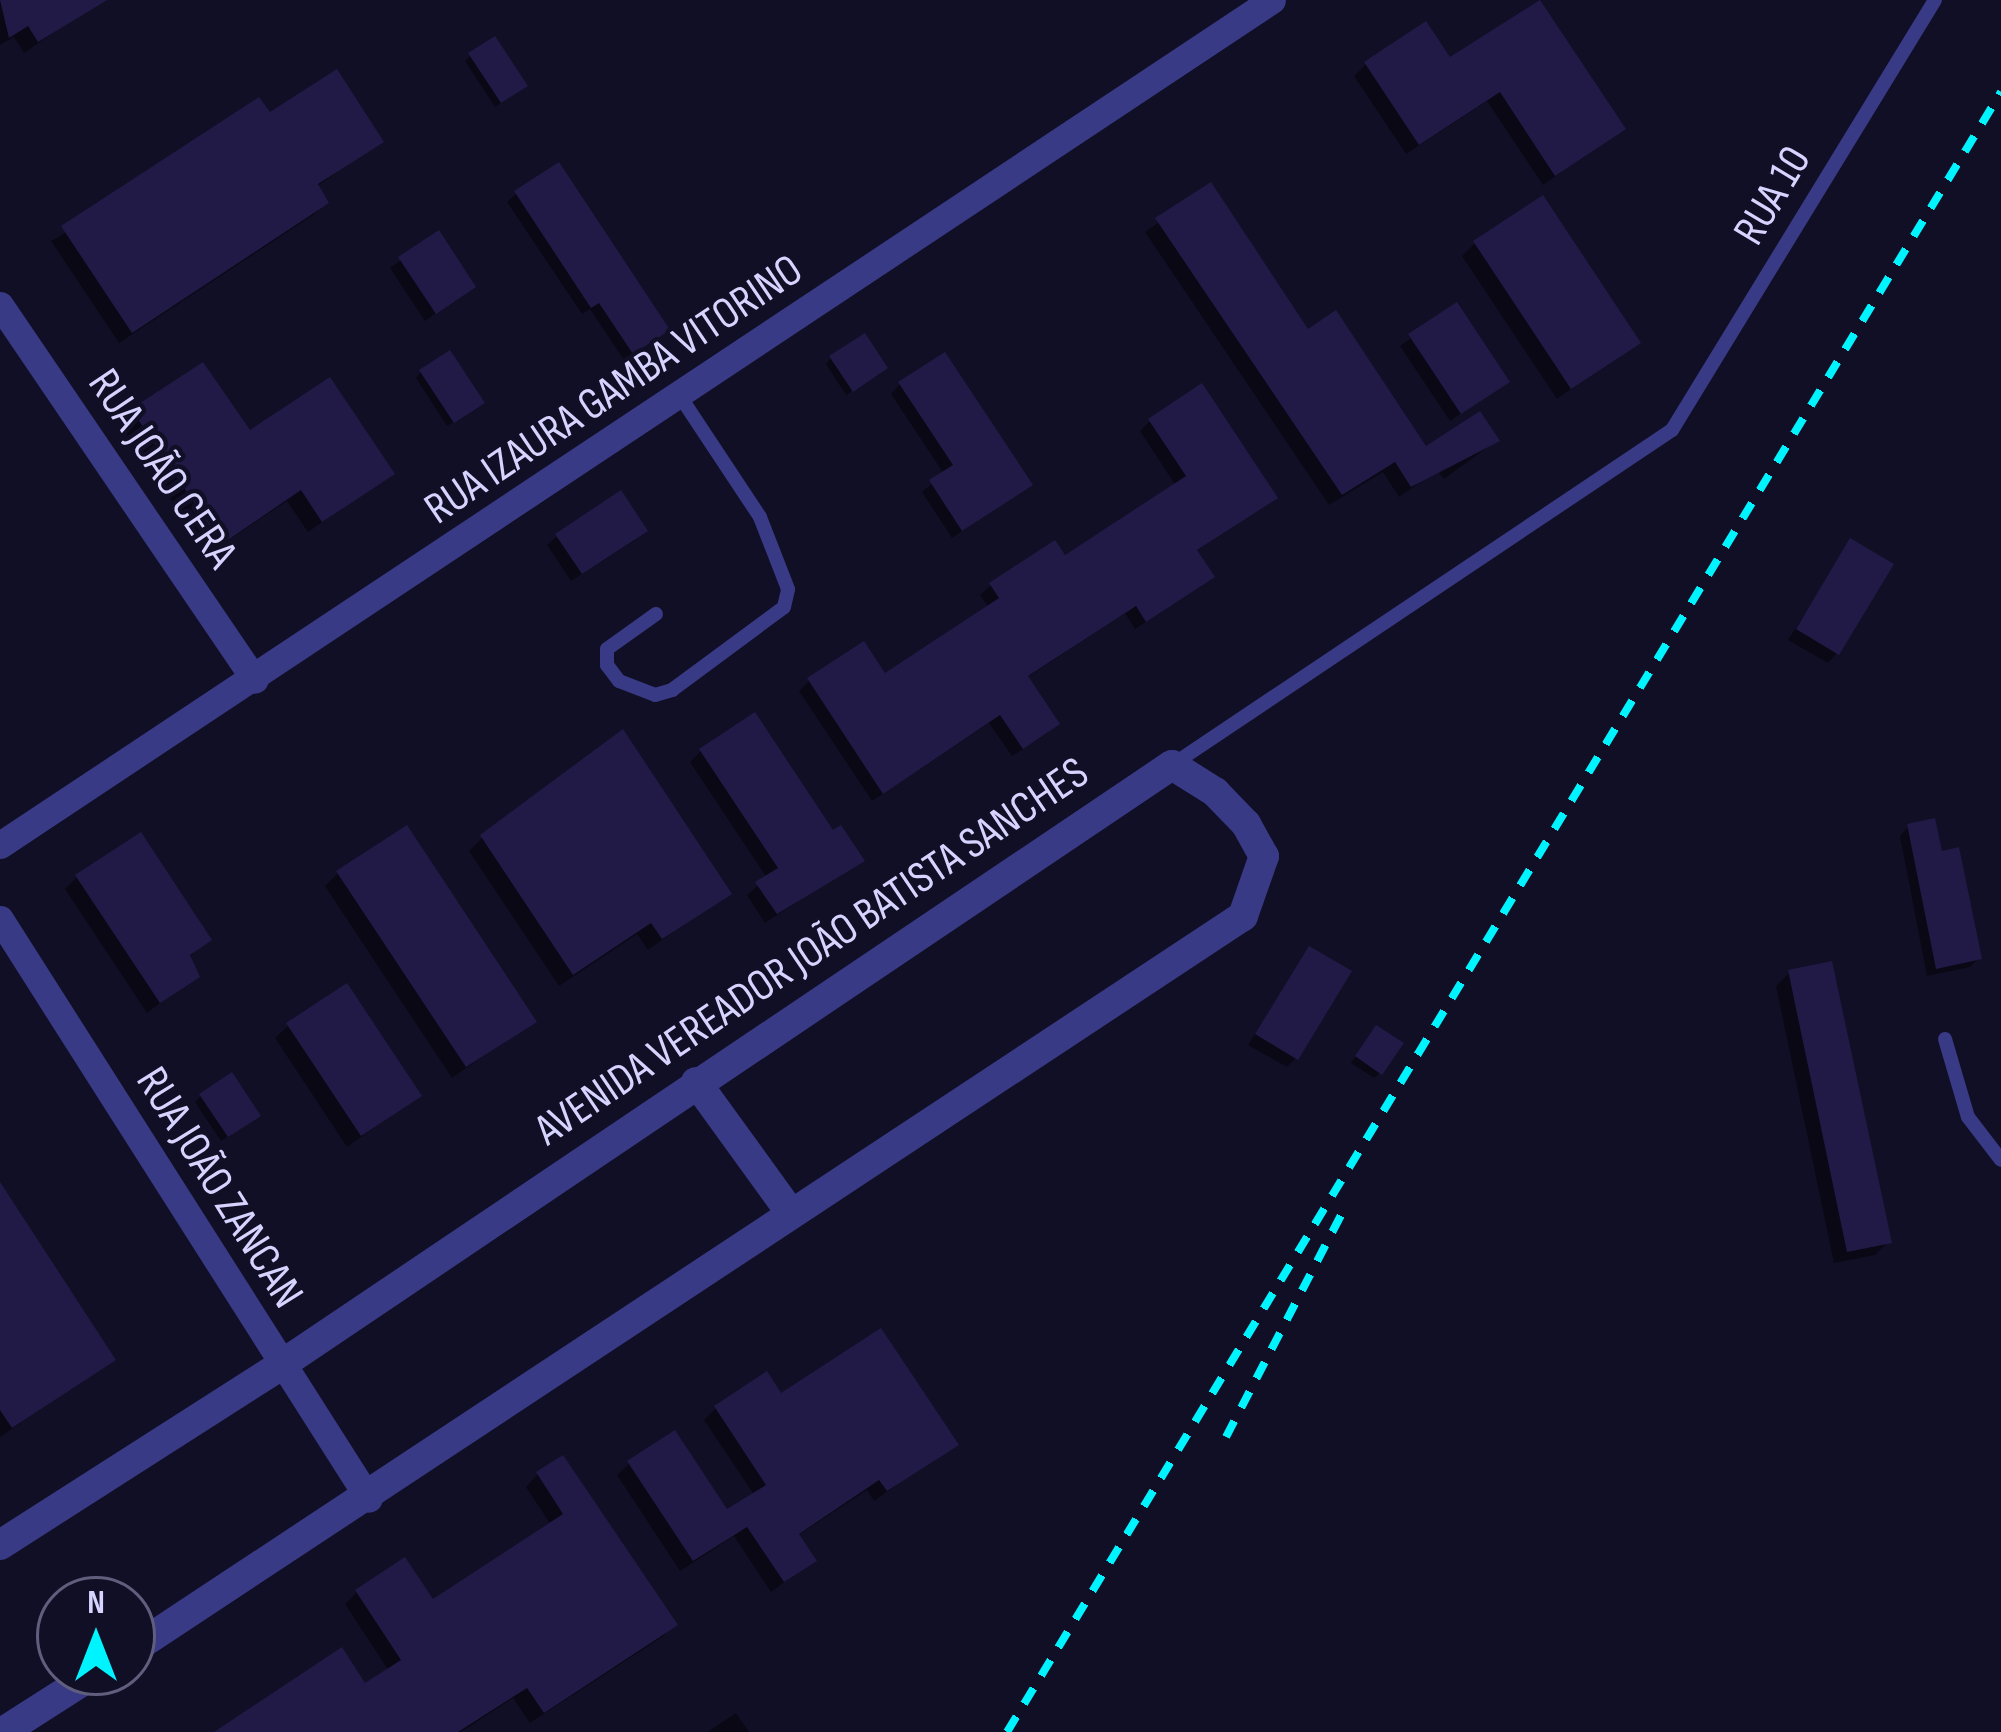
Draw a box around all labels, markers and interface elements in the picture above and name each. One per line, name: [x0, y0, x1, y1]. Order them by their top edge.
street label: RUA 10: [1723, 137, 1823, 255]
street label: RUA IZAURA GAMBA VITORINO: [415, 244, 813, 536]
street label: RUA JOÃO CERA: [76, 359, 248, 579]
street label: AVENIDA VEREADOR JOÃO BATISTA SANCHES: [525, 746, 1099, 1158]
street label: RUA JOÃO ZANCAN: [124, 1058, 314, 1318]
north arrow: [36, 1576, 156, 1696]
text: N: [87, 1583, 105, 1623]

